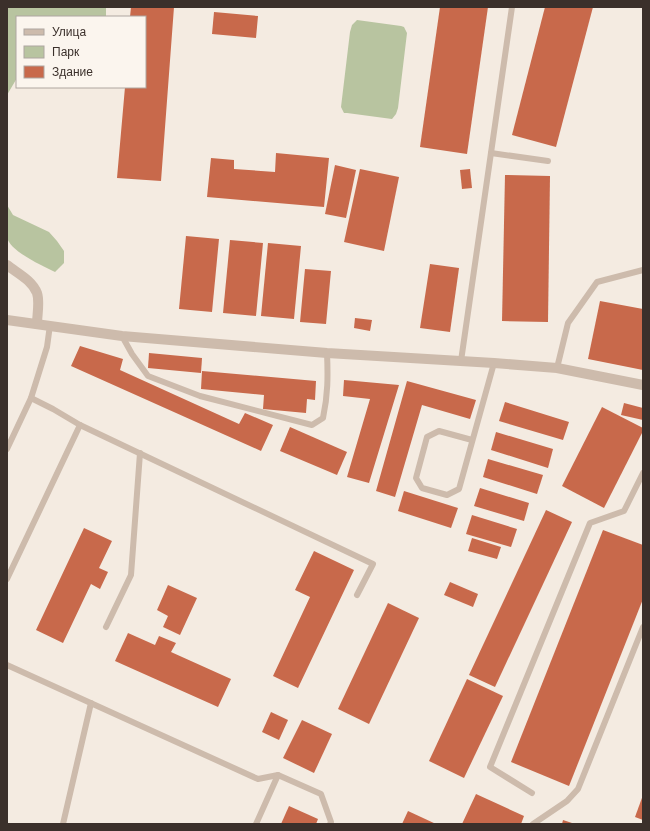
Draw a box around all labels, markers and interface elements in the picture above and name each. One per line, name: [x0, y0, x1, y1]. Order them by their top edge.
legend: [16, 16, 146, 88]
text: Улица: [52, 25, 86, 39]
text: Парк: [52, 45, 80, 59]
text: Здание: [52, 65, 93, 79]

